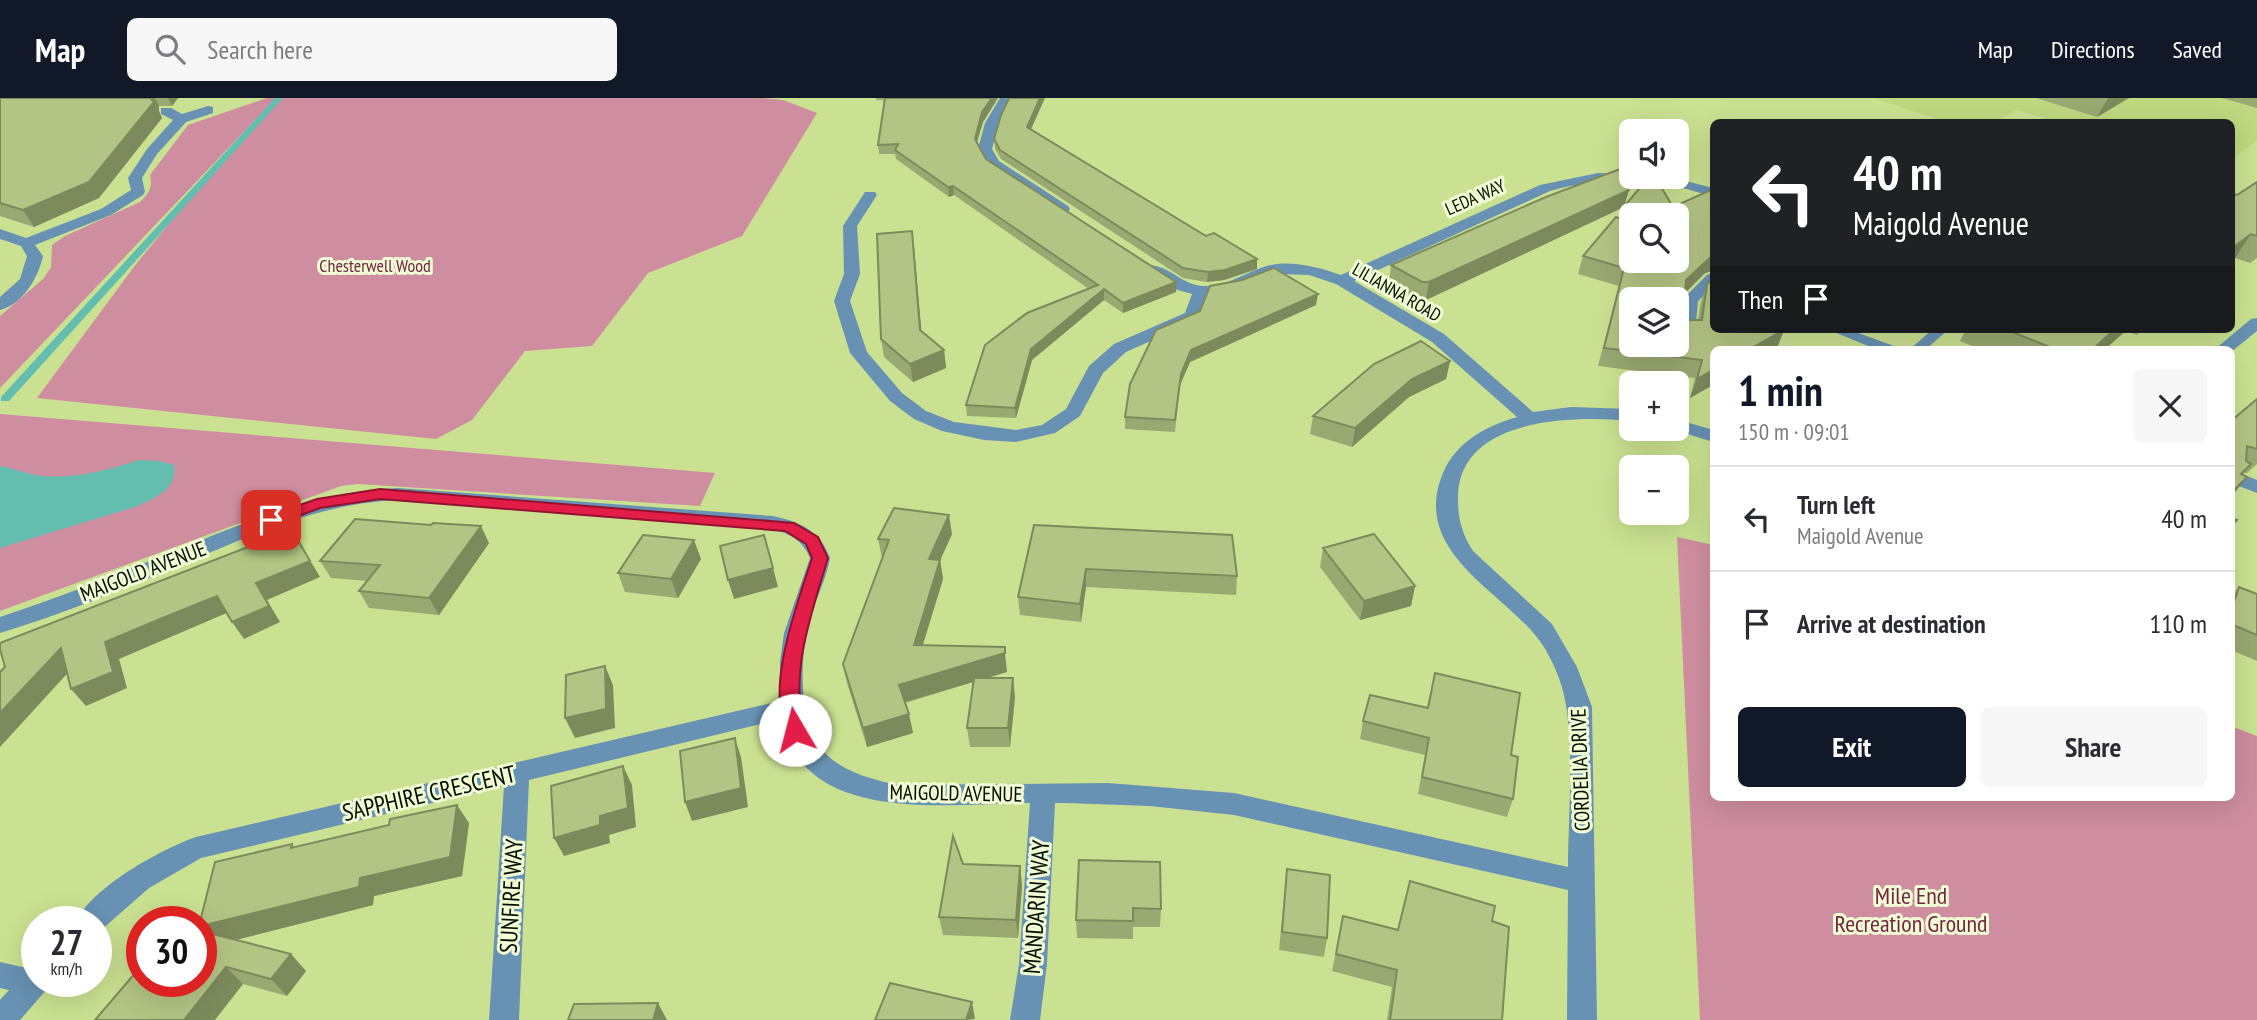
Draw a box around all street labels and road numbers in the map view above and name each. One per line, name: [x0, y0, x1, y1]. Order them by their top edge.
street label: LEDA WAY: [1442, 173, 1509, 220]
street label: LILIANNA ROAD: [1349, 257, 1445, 327]
street label: MAIGOLD AVENUE: [76, 535, 210, 607]
street label: CORDELIA DRIVE: [1564, 708, 1596, 832]
street label: SAPPHIRE CRESCENT: [339, 758, 519, 828]
street label: MAIGOLD AVENUE: [889, 778, 1023, 808]
street label: SUNFIRE WAY: [493, 838, 529, 954]
street label: MANDARIN WAY: [1016, 839, 1056, 975]

